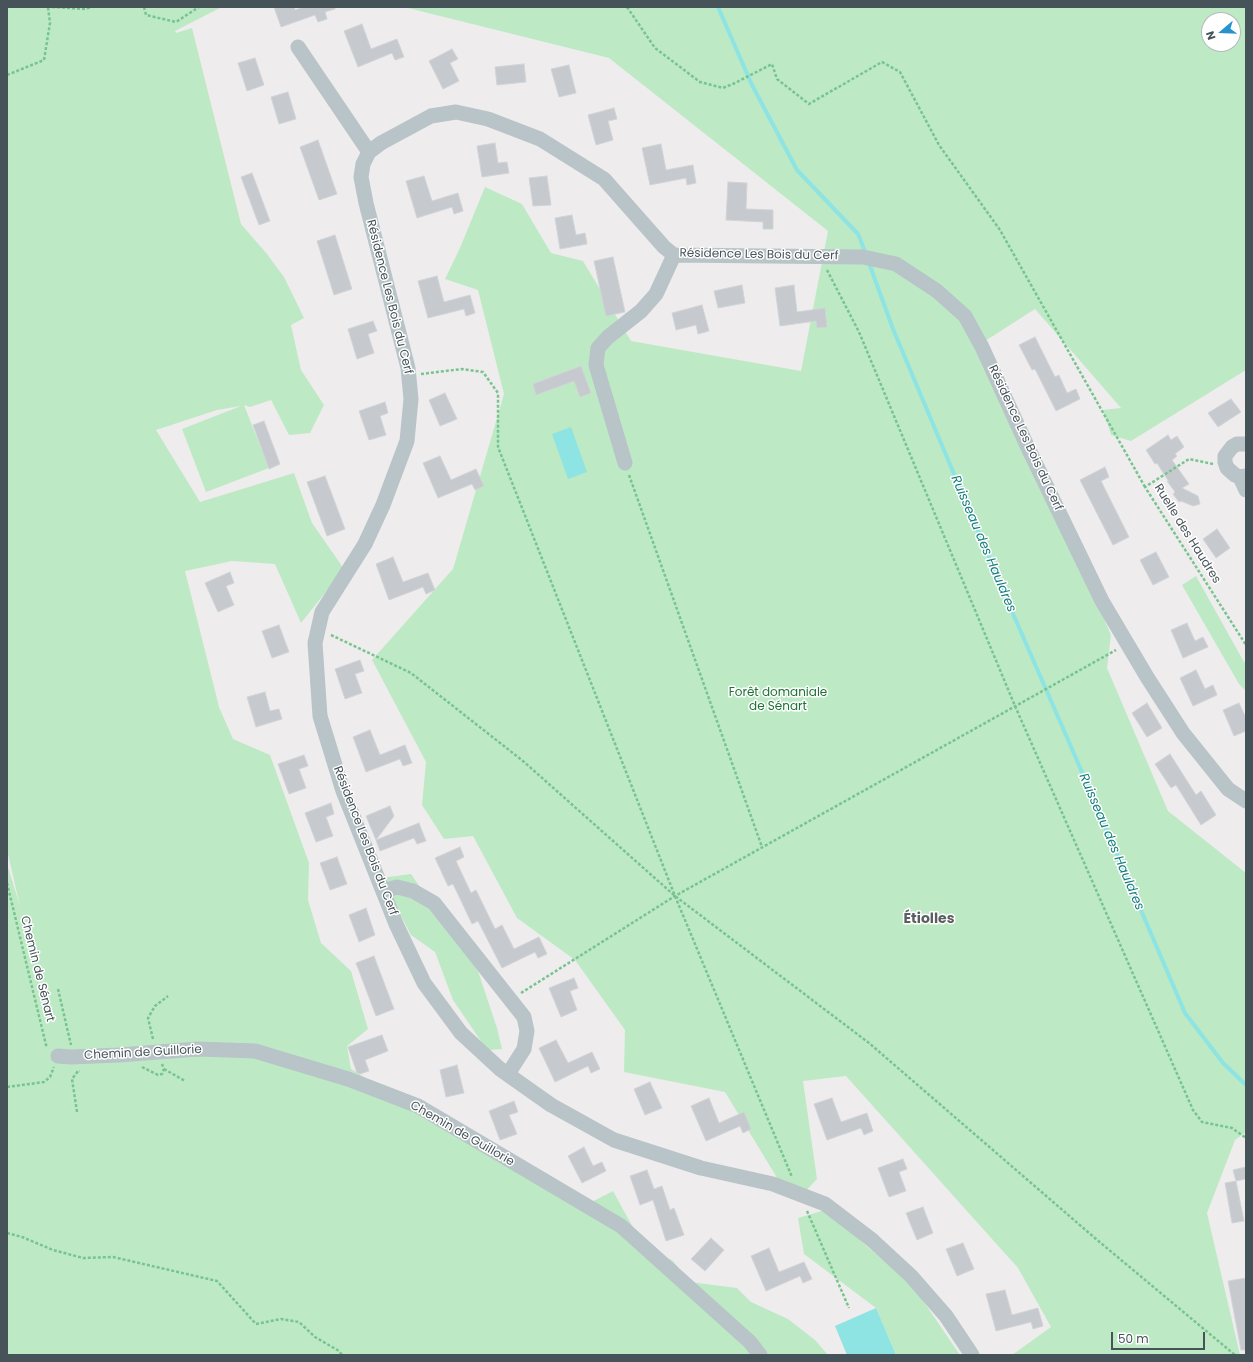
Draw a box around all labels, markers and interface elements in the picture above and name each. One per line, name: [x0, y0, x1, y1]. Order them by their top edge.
north arrow: [1201, 12, 1241, 52]
text: N: [1202, 29, 1220, 42]
street label: Résidence Les Bois du Cerf: [363, 218, 415, 376]
street label: Résidence Les Bois du Cerf: [679, 246, 839, 264]
street label: Résidence Les Bois du Cerf: [985, 363, 1065, 513]
water label: Ruisseau des Hauldres: [947, 473, 1019, 615]
street label: Ruelle des Haudres: [1151, 482, 1223, 586]
park label: Forêt domaniale de Sénart: [729, 686, 827, 714]
street label: Résidence Les Bois du Cerf: [330, 764, 400, 918]
water label: Ruisseau des Hauldres: [1075, 771, 1147, 913]
district label: Étiolles: [903, 911, 955, 927]
street label: Chemin de Sénart: [17, 915, 57, 1023]
street label: Chemin de Guillorie: [84, 1043, 202, 1063]
street label: Chemin de Guillorie: [407, 1098, 517, 1170]
scale bar: [1113, 1324, 1207, 1350]
text: 50 m: [1118, 1330, 1149, 1347]

